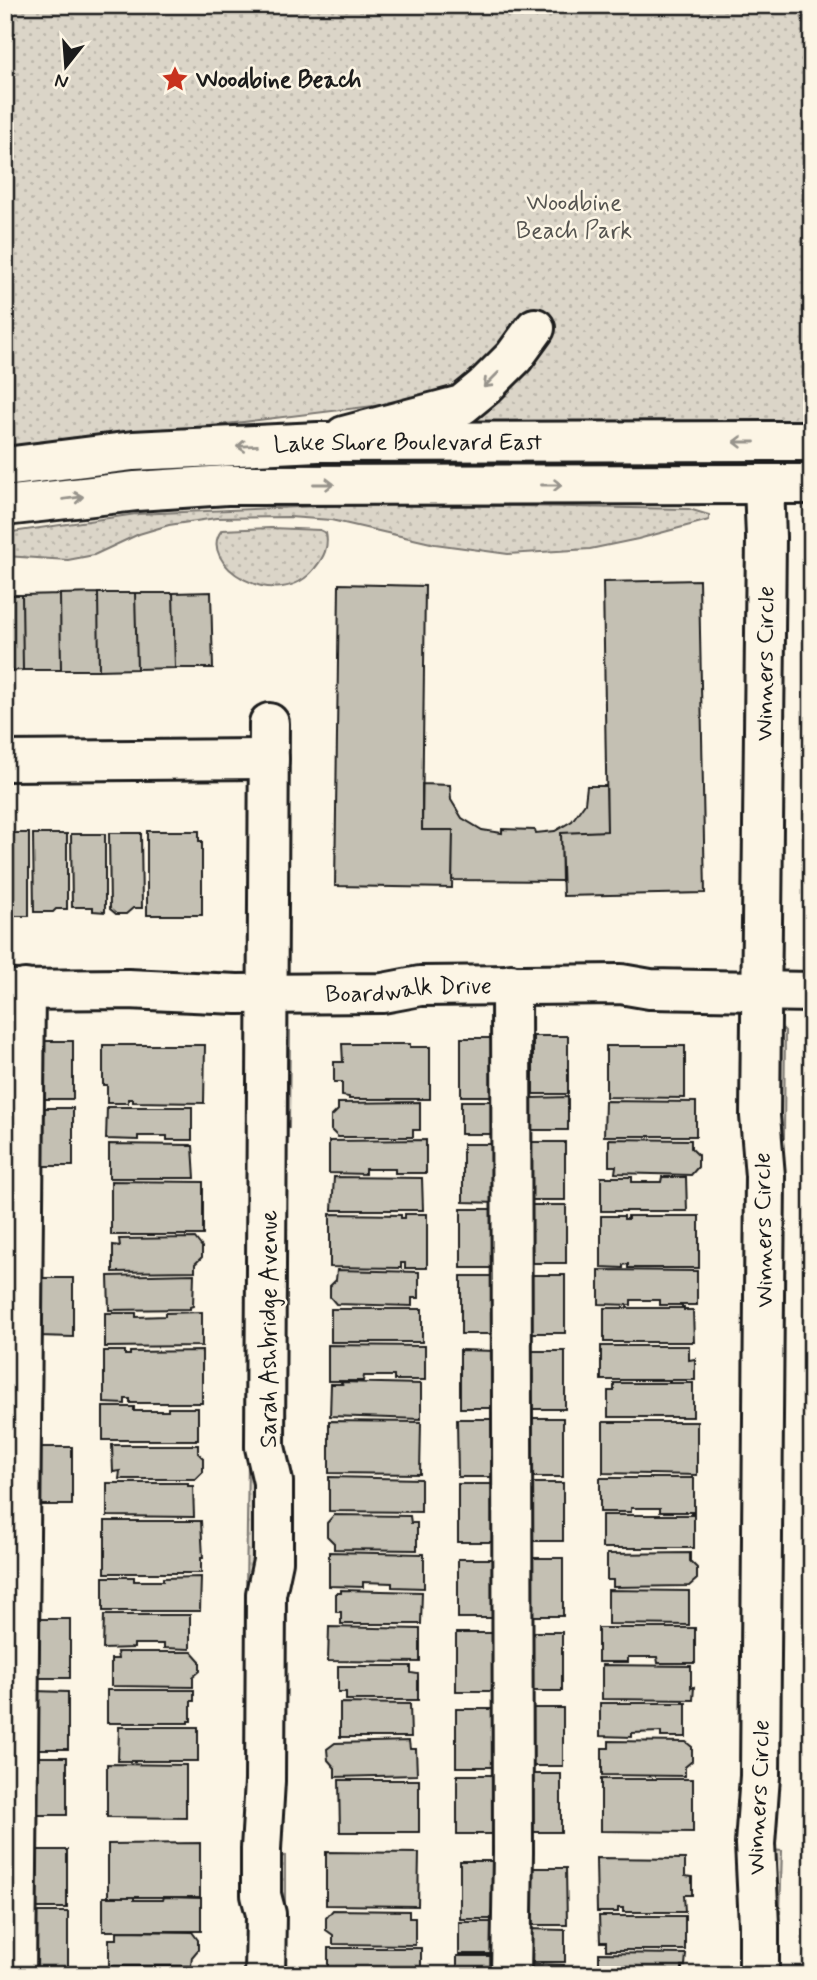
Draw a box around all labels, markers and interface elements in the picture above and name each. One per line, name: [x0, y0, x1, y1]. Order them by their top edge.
north arrow: [32, 32, 102, 102]
place icon: Woodbine Beach: [160, 64, 190, 94]
place label: Woodbine Beach: [195, 65, 361, 96]
text: N: [52, 67, 71, 95]
park label: Woodbine Beach Park: [516, 188, 632, 247]
one-way arrow: [483, 372, 500, 389]
street label: Lake Shore Boulevard East: [273, 428, 543, 461]
one-way arrow: [732, 435, 755, 449]
one-way arrow: [235, 439, 258, 452]
one-way arrow: [313, 477, 336, 491]
one-way arrow: [540, 478, 563, 492]
one-way arrow: [61, 492, 84, 505]
street label: Winners Circle: [750, 586, 782, 741]
street label: Boardwalk Drive: [325, 971, 492, 1010]
street label: Winners Circle: [748, 1152, 781, 1308]
street label: Sarah Ashbridge Avenue: [254, 1210, 285, 1448]
street label: Winners Circle: [741, 1719, 777, 1875]

